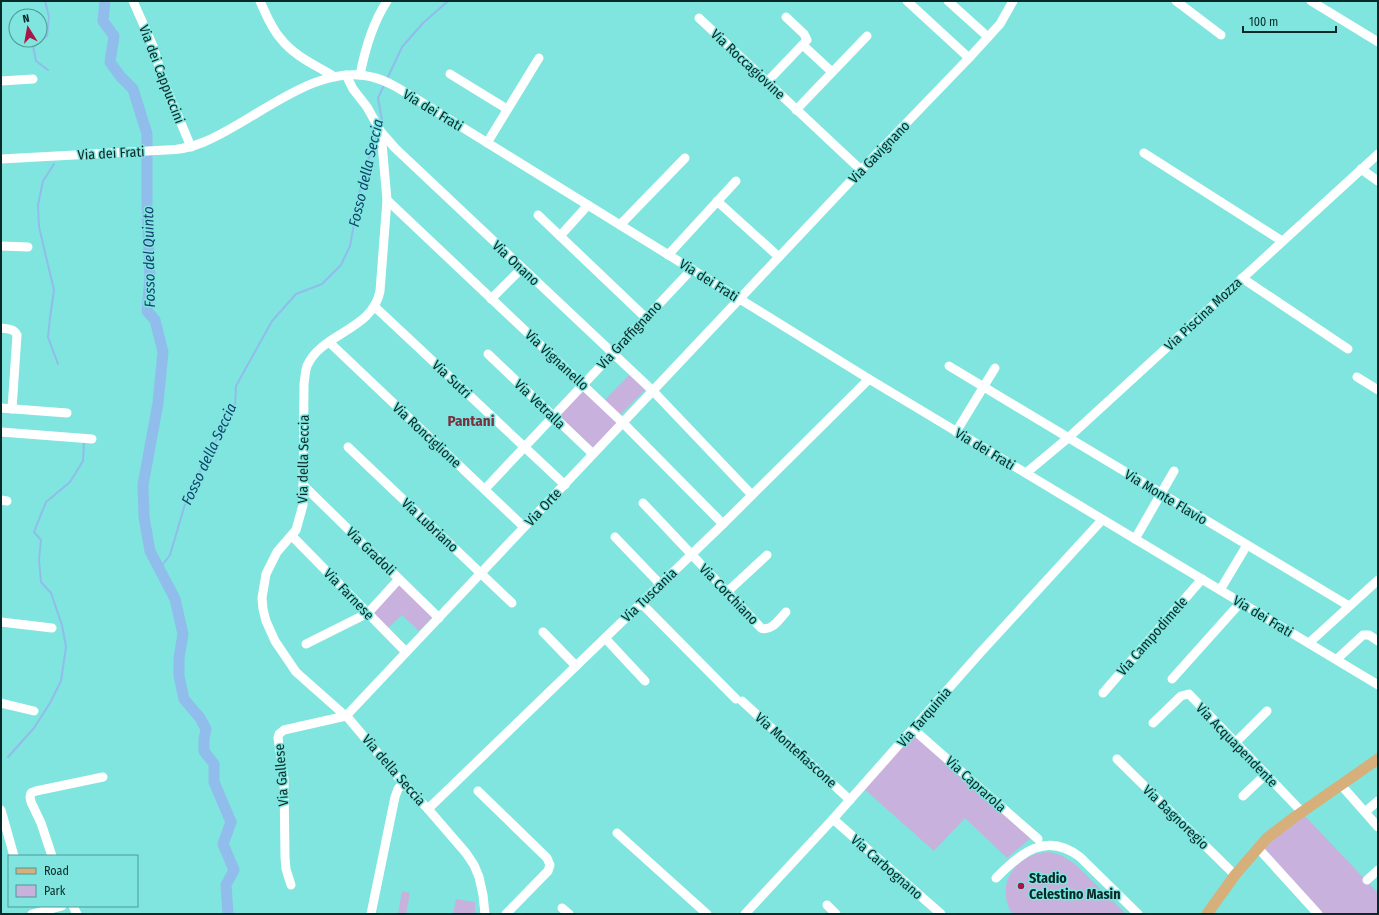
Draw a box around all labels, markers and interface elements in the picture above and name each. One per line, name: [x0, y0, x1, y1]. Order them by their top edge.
north arrow: [8, 8, 48, 48]
scale bar: [1243, 8, 1336, 34]
text: N: [22, 12, 31, 26]
text: 100 m: [1249, 15, 1278, 29]
street label: Via dei Cappuccini: [135, 22, 188, 126]
street label: Via Roccagiovine: [707, 26, 788, 103]
street label: Via dei Frati: [400, 86, 466, 135]
water label: Fosso della Seccia: [345, 117, 387, 229]
street label: Via Gavignano: [845, 117, 914, 187]
street label: Via dei Frati: [77, 143, 145, 164]
water label: Fosso del Quinto: [139, 206, 159, 308]
street label: Via Onano: [488, 237, 543, 290]
street label: Via dei Frati: [676, 255, 742, 305]
street label: Via Piscina Mozza: [1161, 274, 1246, 355]
street label: Via Graffignano: [593, 298, 665, 373]
street label: Via Vignanello: [521, 326, 592, 394]
street label: Via Sutri: [428, 357, 475, 402]
street label: Via Vetralla: [511, 376, 569, 433]
street label: Via Ronciglione: [389, 399, 465, 472]
water label: Fosso della Seccia: [178, 400, 241, 508]
district label: Pantani: [447, 412, 495, 430]
street label: Via della Seccia: [294, 414, 313, 503]
street label: Via dei Frati: [952, 425, 1018, 474]
street label: Via Monte Flavio: [1121, 466, 1210, 529]
street label: Via Orte: [522, 485, 565, 530]
street label: Via Lubriano: [398, 495, 462, 556]
street label: Via Gradoli: [342, 524, 399, 579]
street label: Via Corchiano: [695, 560, 762, 628]
street label: Via Farnese: [320, 565, 377, 624]
street label: Via Tuscania: [618, 565, 681, 626]
street label: Via dei Frati: [1230, 592, 1296, 641]
street label: Via Campodimele: [1113, 593, 1191, 679]
street label: Via Tarquinia: [894, 684, 955, 751]
street label: Via Acquapendente: [1192, 700, 1281, 791]
street label: Via Montefiascone: [751, 709, 840, 792]
street label: Via della Seccia: [358, 731, 429, 809]
street label: Via Gallese: [271, 743, 292, 807]
street label: Via Caprarola: [942, 753, 1010, 816]
street label: Via Bagnoregio: [1139, 782, 1212, 853]
street label: Via Carbognano: [847, 831, 926, 903]
legend: [8, 855, 138, 907]
text: Road: [44, 864, 69, 878]
place label: Stadio Celestino Masin: [1029, 870, 1120, 903]
marker: Stadio Celestino Masin: [1016, 881, 1026, 891]
text: Park: [44, 884, 66, 898]

